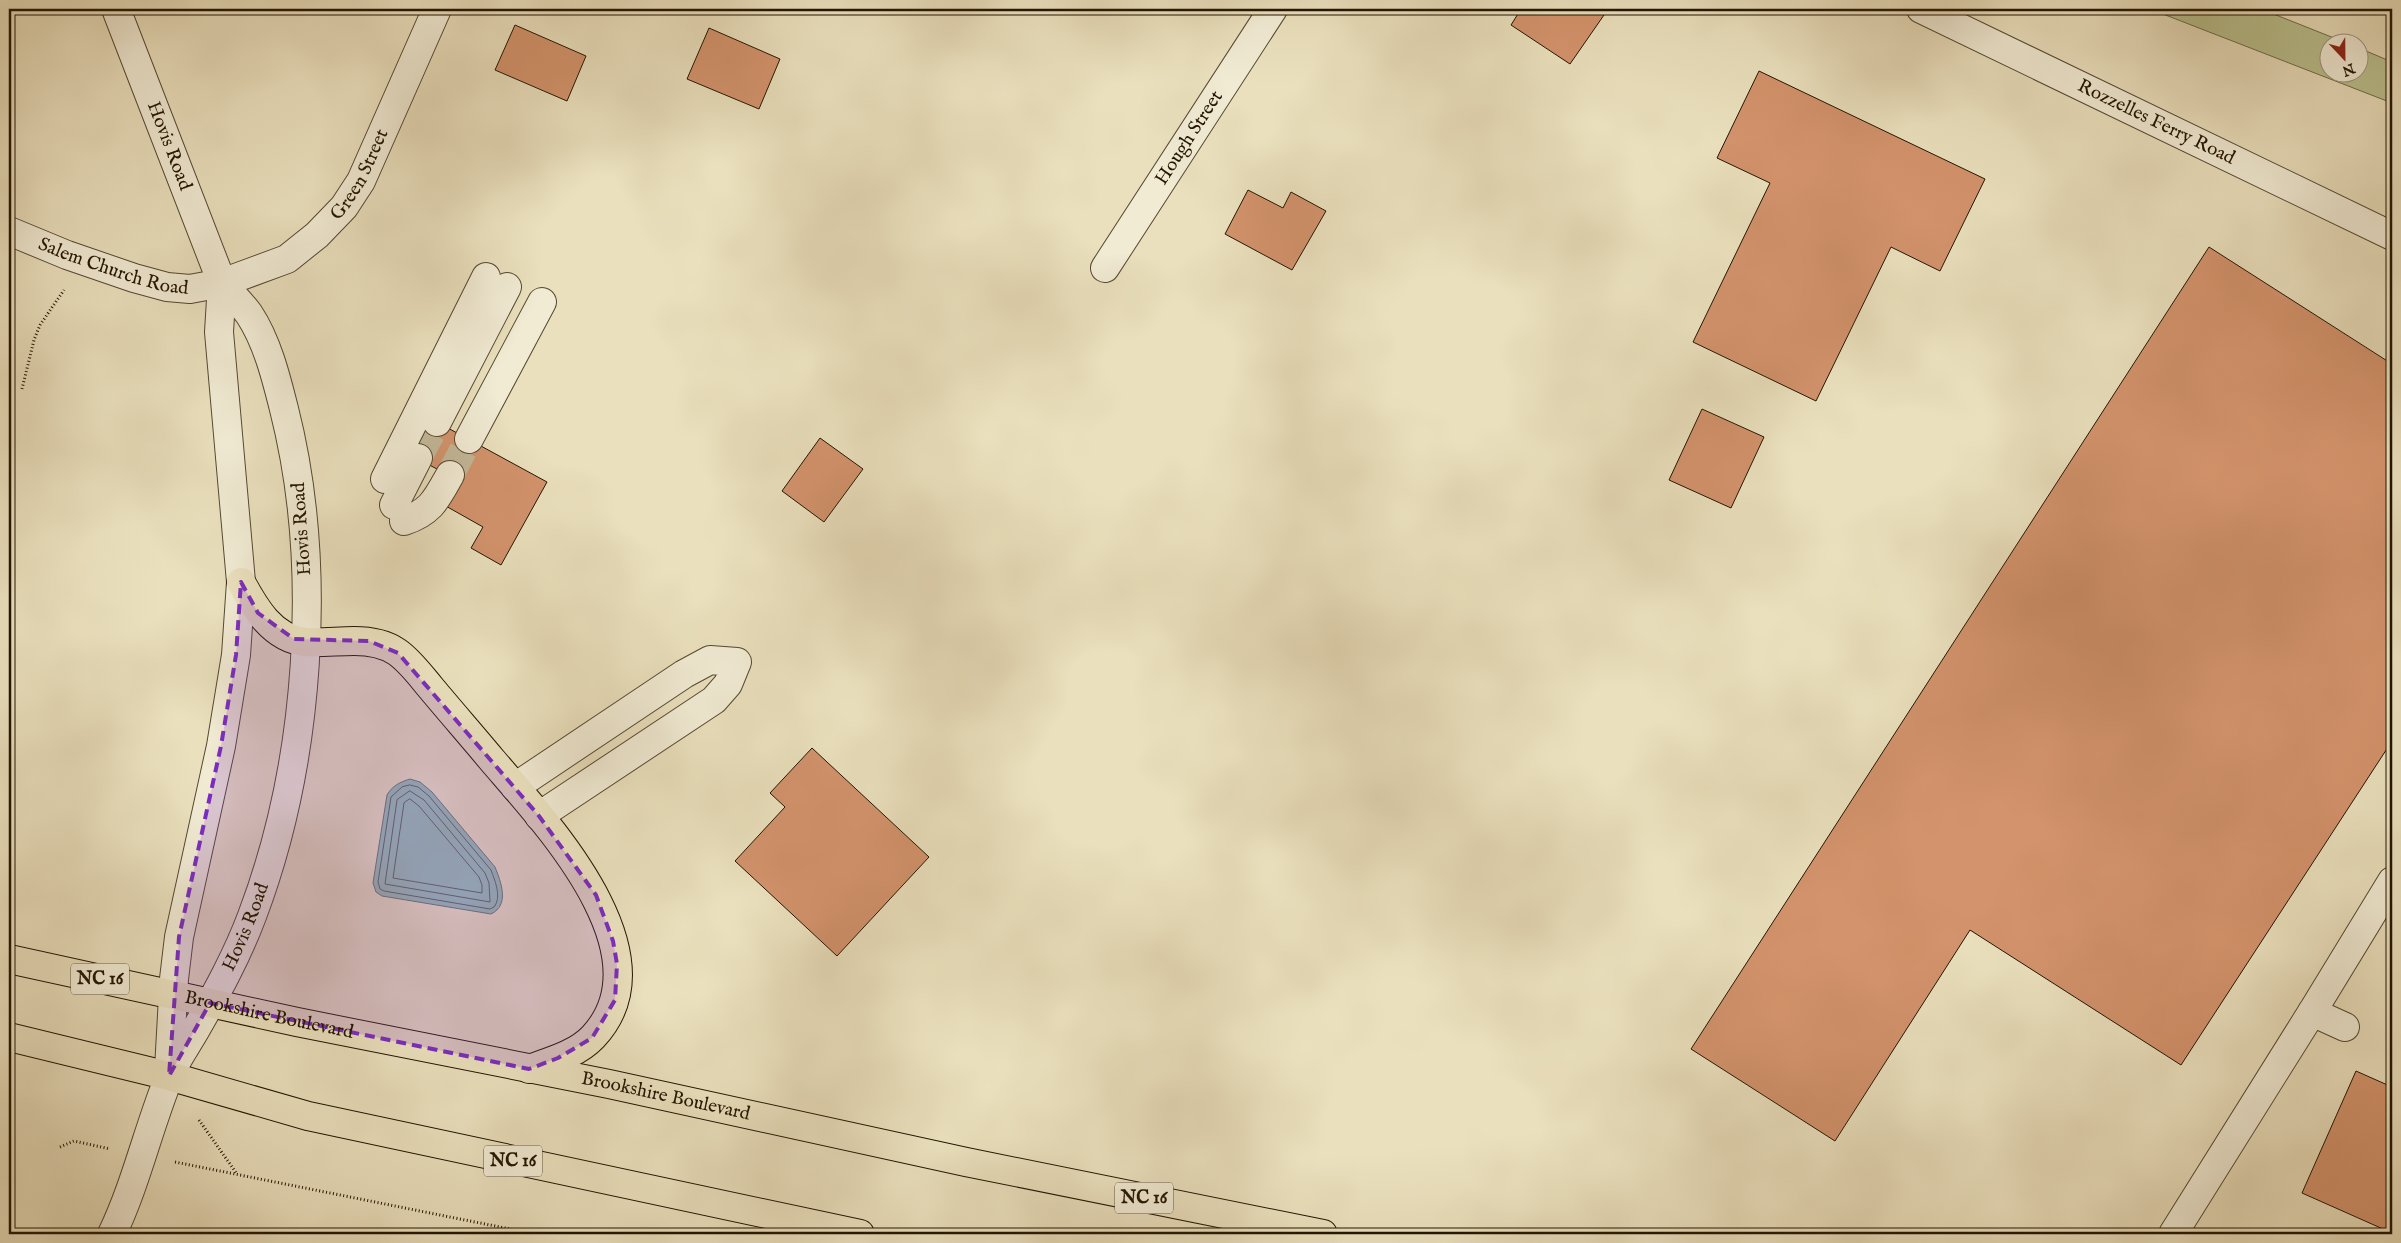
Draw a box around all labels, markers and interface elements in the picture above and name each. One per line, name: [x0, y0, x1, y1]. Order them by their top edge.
north arrow: [2318, 32, 2368, 82]
text: N: [2340, 58, 2358, 80]
street label: Rozzelles Ferry Road: [2073, 74, 2240, 171]
street label: Hough Street: [1150, 86, 1229, 190]
street label: Hovis Road: [141, 98, 197, 195]
street label: Green Street: [325, 125, 395, 226]
street label: Salem Church Road: [35, 232, 190, 301]
street label: Hovis Road: [287, 481, 317, 576]
street label: Hovis Road: [217, 879, 275, 975]
road number: NC 16: [71, 964, 129, 994]
street label: Brookshire Boulevard: [182, 986, 356, 1045]
street label: Brookshire Boulevard: [579, 1067, 753, 1127]
road number: NC 16: [484, 1146, 542, 1176]
road number: NC 16: [1115, 1182, 1173, 1214]

